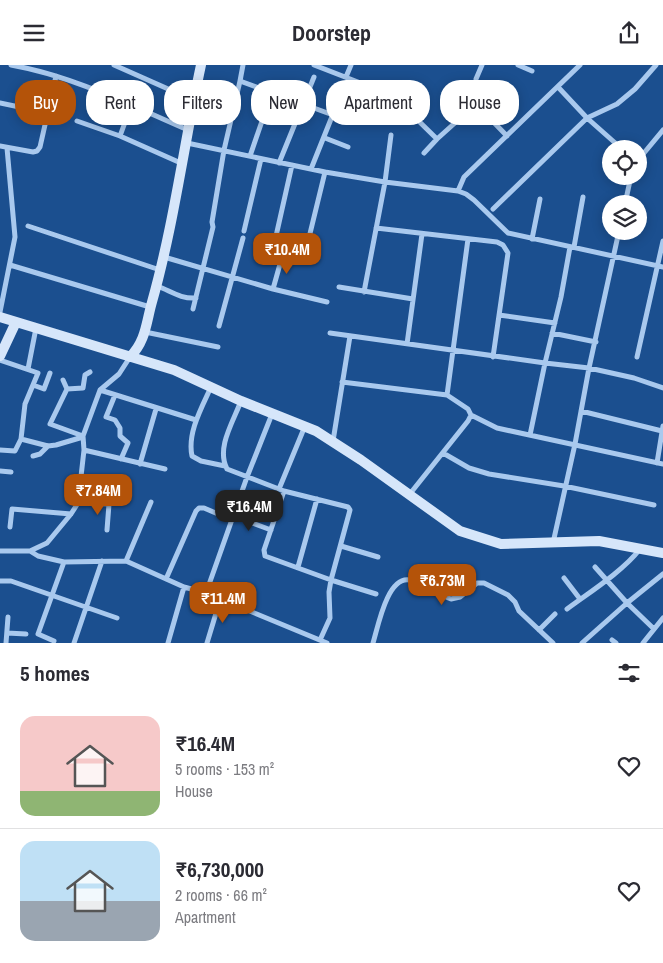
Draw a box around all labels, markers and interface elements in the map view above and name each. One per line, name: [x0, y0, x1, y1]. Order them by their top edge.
text: Doorstep: [292, 18, 371, 48]
icon: menu: [20, 19, 48, 47]
icon: share: [615, 19, 643, 47]
chip: Buy: [15, 80, 76, 125]
chip: Rent: [86, 80, 154, 125]
chip: Filters: [164, 80, 241, 125]
chip: New: [251, 80, 316, 125]
chip: Apartment: [326, 80, 430, 125]
chip: House: [440, 80, 519, 125]
map controls: [602, 140, 647, 240]
button: locate: [602, 140, 647, 185]
button: layers: [602, 195, 647, 240]
pin: ₹10.4M: [246, 233, 328, 275]
text: ₹10.4M: [264, 238, 310, 260]
pin: ₹7.84M: [57, 473, 139, 516]
text: ₹7.84M: [75, 479, 121, 501]
pin: ₹16.4M: [208, 489, 290, 532]
text: ₹16.4M: [226, 495, 272, 517]
pin: ₹6.73M: [401, 563, 483, 606]
text: ₹6.73M: [419, 569, 465, 591]
pin: ₹11.4M: [182, 581, 264, 624]
text: ₹11.4M: [200, 587, 246, 609]
text: 5 homes: [20, 659, 90, 688]
icon: filters: [615, 659, 643, 687]
text: ₹16.4M: [175, 729, 235, 758]
icon: home: [60, 736, 120, 796]
icon: heart: [615, 752, 643, 780]
text: 5 rooms · 153 m²: [175, 758, 274, 780]
text: House: [175, 780, 213, 802]
text: ₹6,730,000: [175, 855, 264, 884]
icon: home: [60, 861, 120, 921]
icon: heart: [615, 877, 643, 905]
text: 2 rooms · 66 m²: [175, 884, 267, 906]
text: Apartment: [175, 906, 236, 928]

